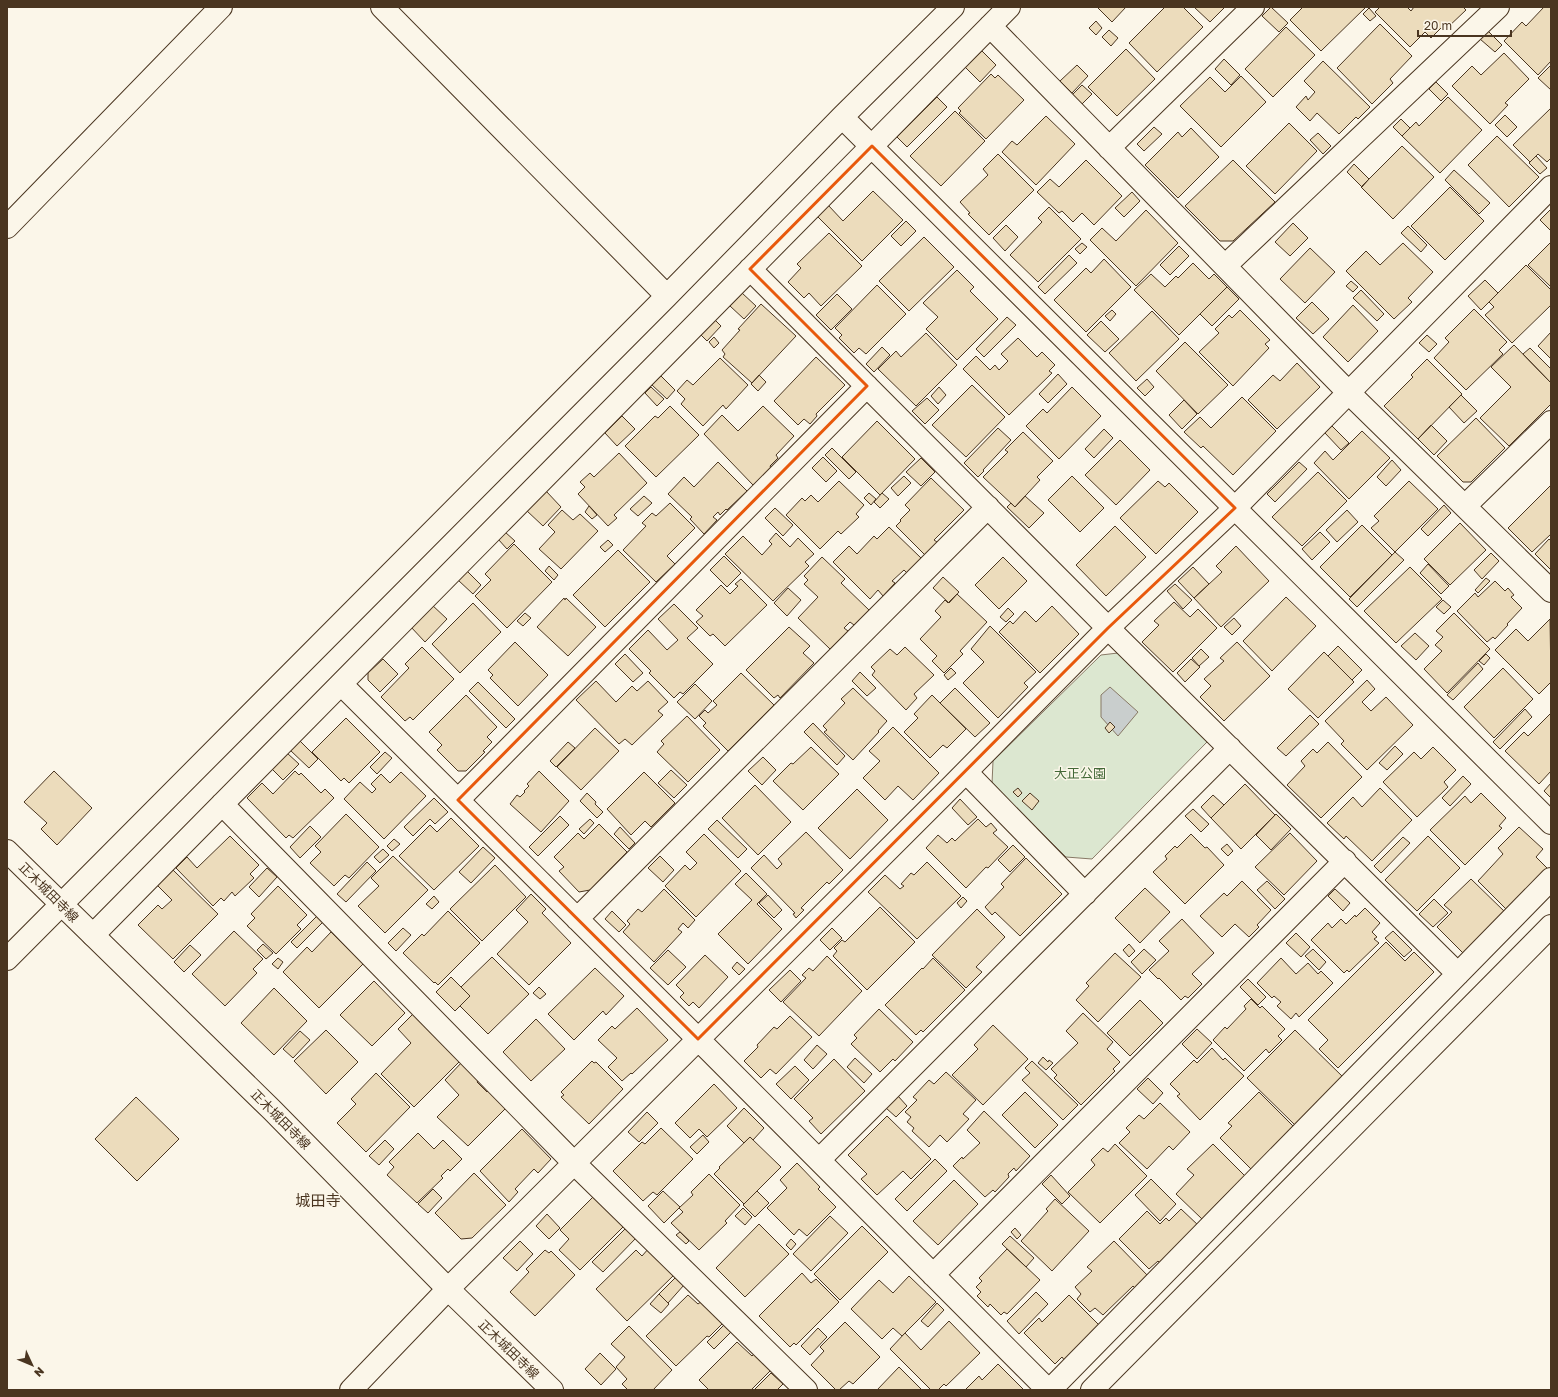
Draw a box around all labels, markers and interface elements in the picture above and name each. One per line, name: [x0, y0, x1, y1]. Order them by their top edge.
scale bar: [1418, 12, 1511, 38]
text: 20 m: [1424, 18, 1452, 33]
park label: 大正公園: [1054, 765, 1106, 781]
street label: 正木城田寺線: [16, 859, 82, 925]
street label: 正木城田寺線: [248, 1086, 314, 1152]
district label: 城田寺: [295, 1191, 341, 1209]
street label: 正木城田寺線: [475, 1316, 543, 1382]
north arrow: [12, 1345, 52, 1385]
text: N: [32, 1365, 47, 1380]

